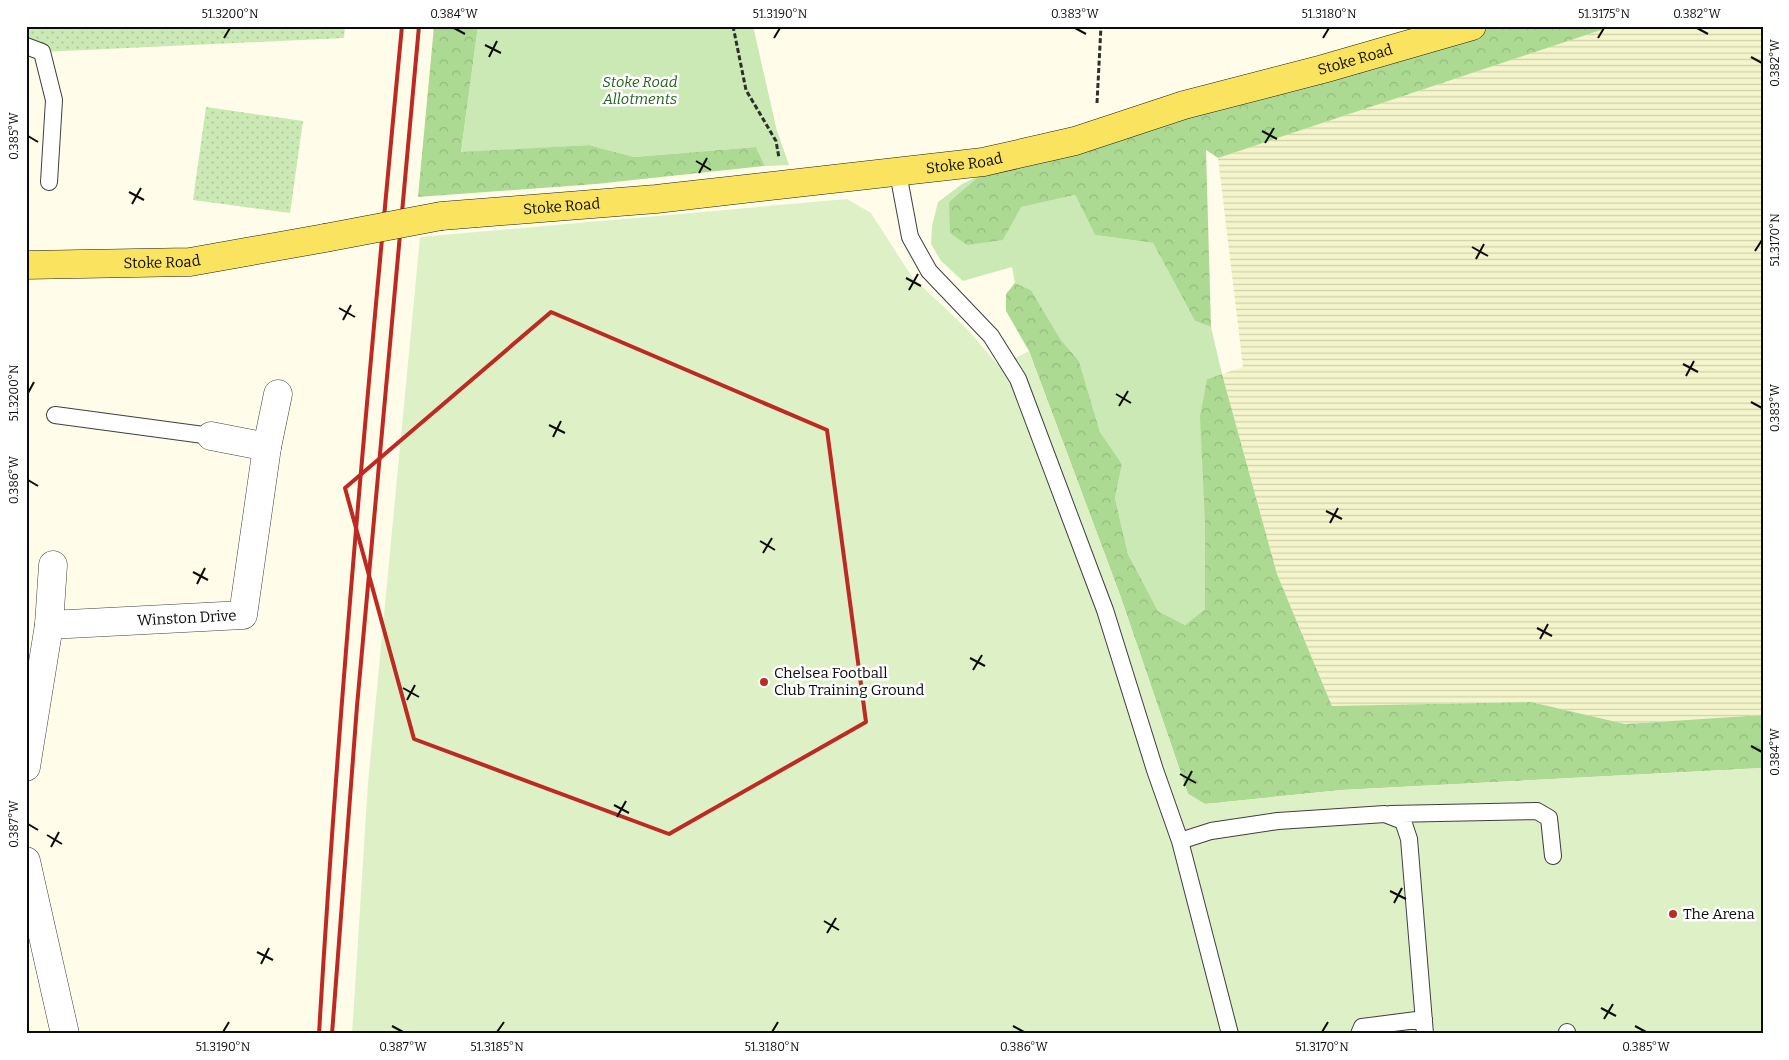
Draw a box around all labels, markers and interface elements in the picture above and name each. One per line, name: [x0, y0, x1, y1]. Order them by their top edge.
text: 51.3200°N: [201, 7, 259, 21]
text: 0.384°W: [430, 7, 479, 21]
text: 51.3190°N: [753, 7, 808, 21]
text: 0.383°W: [1051, 7, 1100, 21]
text: 51.3180°N: [1302, 7, 1357, 21]
text: 51.3175°N: [1578, 7, 1631, 21]
text: 0.382°W: [1673, 7, 1722, 21]
text: 0.382°W: [1768, 38, 1782, 87]
street label: Stoke Road: [1316, 40, 1395, 79]
park label: Stoke Road Allotments: [602, 73, 678, 108]
text: 0.385°W: [7, 112, 21, 160]
street label: Stoke Road: [925, 149, 1004, 177]
street label: Stoke Road: [522, 194, 601, 218]
text: 51.3170°N: [1768, 213, 1782, 267]
street label: Stoke Road: [123, 251, 202, 272]
text: 51.3200°N: [7, 364, 21, 422]
text: 0.383°W: [1768, 383, 1782, 432]
text: 0.386°W: [7, 455, 21, 504]
street label: Winston Drive: [137, 606, 237, 629]
place label: Chelsea Football Club Training Ground: [774, 664, 924, 699]
marker: Chelsea Football Club Training Ground: [758, 676, 770, 688]
text: 0.384°W: [1768, 727, 1782, 776]
text: 0.387°W: [7, 800, 21, 848]
place label: The Arena: [1683, 905, 1755, 923]
marker: The Arena: [1667, 908, 1679, 920]
text: 51.3190°N: [196, 1040, 251, 1054]
text: 0.387°W: [379, 1040, 427, 1054]
text: 51.3185°N: [470, 1040, 524, 1054]
text: 51.3180°N: [745, 1040, 800, 1054]
text: 0.386°W: [1000, 1040, 1049, 1054]
text: 51.3170°N: [1295, 1040, 1349, 1054]
text: 0.385°W: [1622, 1040, 1670, 1054]

